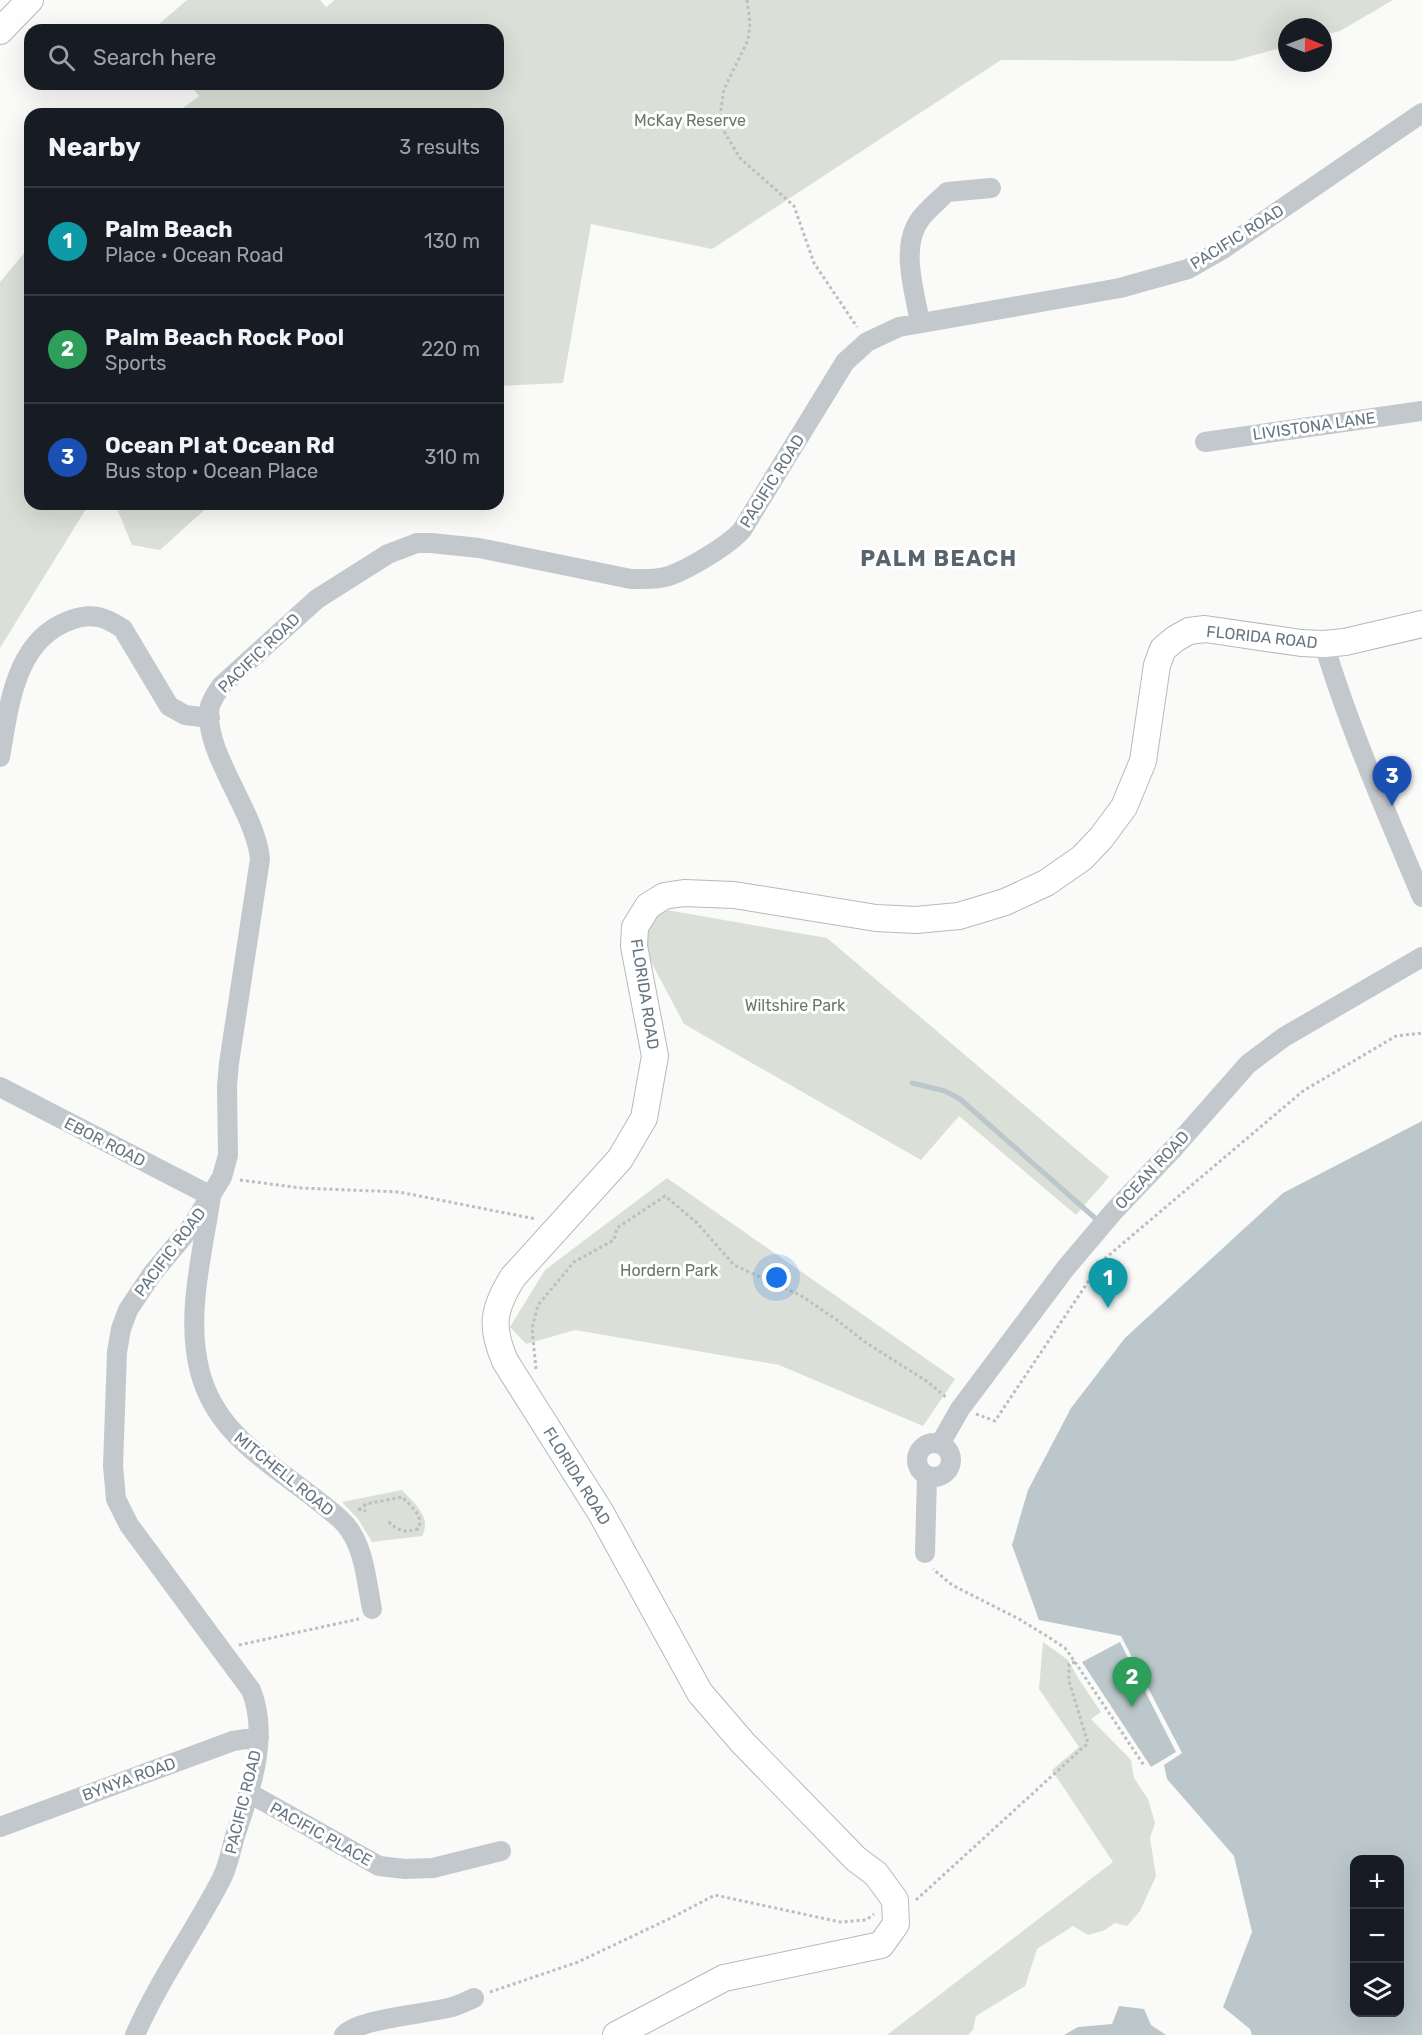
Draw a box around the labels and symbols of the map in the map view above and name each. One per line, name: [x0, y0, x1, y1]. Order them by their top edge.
north arrow: [1278, 18, 1332, 72]
park label: McKay Reserve: [634, 111, 746, 130]
street label: PACIFIC ROAD: [1187, 201, 1287, 273]
street label: LIVISTONA LANE: [1251, 408, 1377, 444]
street label: PACIFIC ROAD: [736, 431, 808, 531]
district label: PALM BEACH: [860, 545, 1018, 572]
street label: PACIFIC ROAD: [214, 609, 304, 697]
street label: FLORIDA ROAD: [1205, 622, 1319, 652]
pin: 3: [1372, 756, 1412, 806]
street label: FLORIDA ROAD: [627, 937, 663, 1051]
park label: Wiltshire Park: [745, 996, 846, 1015]
street label: EBOR ROAD: [61, 1113, 149, 1171]
street label: OCEAN ROAD: [1111, 1127, 1193, 1213]
street label: PACIFIC ROAD: [130, 1204, 210, 1300]
pin: 1: [1088, 1258, 1128, 1308]
park label: Hordern Park: [620, 1261, 719, 1280]
your location: [762, 1263, 791, 1292]
street label: FLORIDA ROAD: [539, 1424, 615, 1528]
street label: MITCHELL ROAD: [231, 1428, 337, 1520]
pin: 2: [1112, 1658, 1152, 1707]
street label: PACIFIC ROAD: [221, 1748, 265, 1856]
street label: BYNYA ROAD: [80, 1753, 178, 1805]
street label: PACIFIC PLACE: [267, 1798, 375, 1870]

